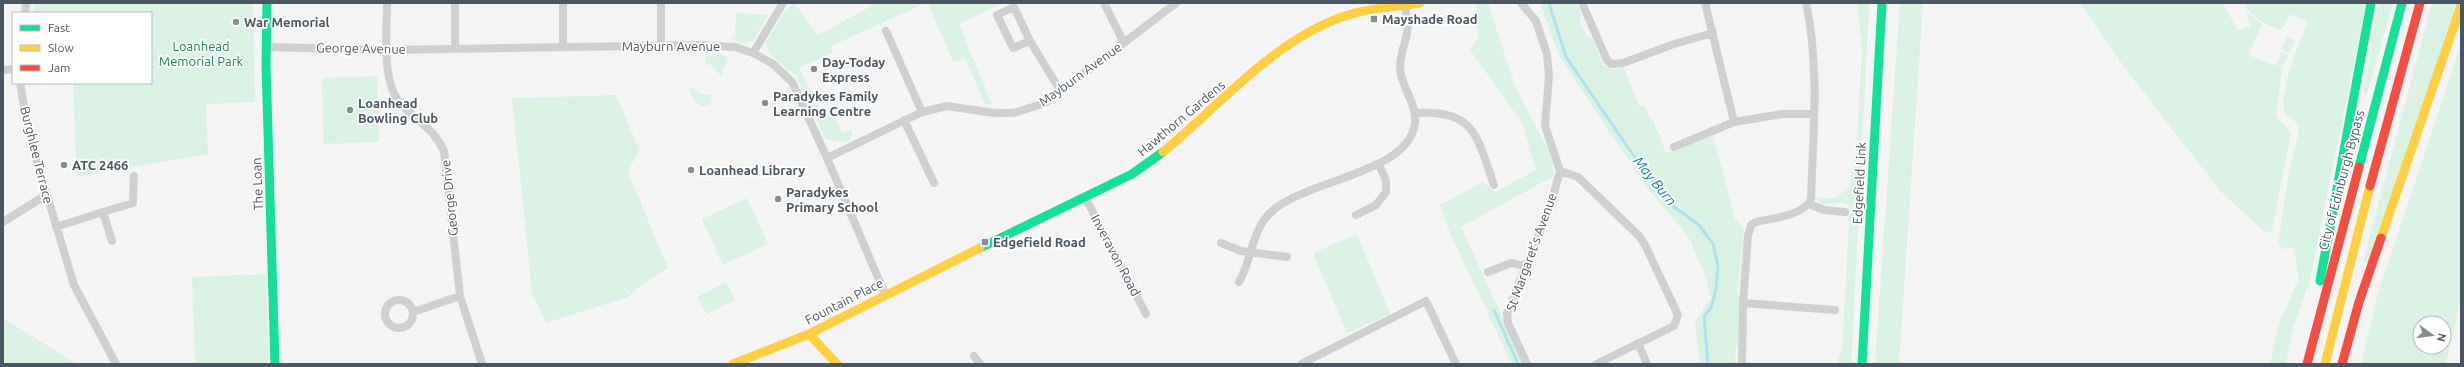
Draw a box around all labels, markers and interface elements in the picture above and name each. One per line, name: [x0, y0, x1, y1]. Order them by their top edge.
legend: [12, 12, 152, 84]
place label: Mayshade Road: [1382, 12, 1478, 26]
marker: Mayshade Road: [1369, 14, 1379, 24]
place label: War Memorial: [244, 15, 330, 29]
marker: War Memorial: [231, 17, 241, 27]
text: Fast: [48, 21, 70, 34]
park label: Loanhead Memorial Park: [159, 39, 244, 68]
street label: Mayburn Avenue: [622, 39, 720, 53]
street label: Mayburn Avenue: [1036, 39, 1124, 109]
street label: George Avenue: [316, 40, 406, 56]
text: Slow: [48, 41, 74, 54]
place label: Day-Today Express: [822, 55, 885, 84]
text: Jam: [48, 61, 70, 74]
marker: Day-Today Express: [809, 64, 819, 74]
street label: Hawthorn Gardens: [1135, 77, 1228, 159]
place label: Paradykes Family Learning Centre: [773, 89, 878, 118]
place label: Loanhead Bowling Club: [358, 96, 438, 125]
marker: Paradykes Family Learning Centre: [760, 98, 770, 108]
street label: Burghlee Terrace: [18, 105, 56, 205]
marker: Loanhead Bowling Club: [345, 105, 355, 115]
street label: City of Edinburgh Bypass: [2316, 108, 2367, 252]
street label: Edgefield Link: [1850, 141, 1868, 225]
water label: May Burn: [1630, 153, 1680, 209]
street label: The Loan: [249, 157, 265, 211]
place label: ATC 2466: [72, 158, 128, 172]
street label: George Drive: [438, 159, 460, 237]
marker: ATC 2466: [59, 160, 69, 170]
place label: Loanhead Library: [699, 163, 805, 177]
marker: Loanhead Library: [686, 165, 696, 175]
place label: Paradykes Primary School: [786, 185, 878, 214]
street label: St Margaret's Avenue: [1503, 191, 1559, 313]
marker: Paradykes Primary School: [773, 194, 783, 204]
street label: Inveravon Road: [1089, 212, 1143, 298]
place label: Edgefield Road: [993, 235, 1086, 249]
marker: Edgefield Road: [980, 237, 990, 247]
street label: Fountain Place: [803, 275, 885, 327]
north arrow: [2412, 315, 2452, 355]
text: N: [2435, 332, 2449, 343]

